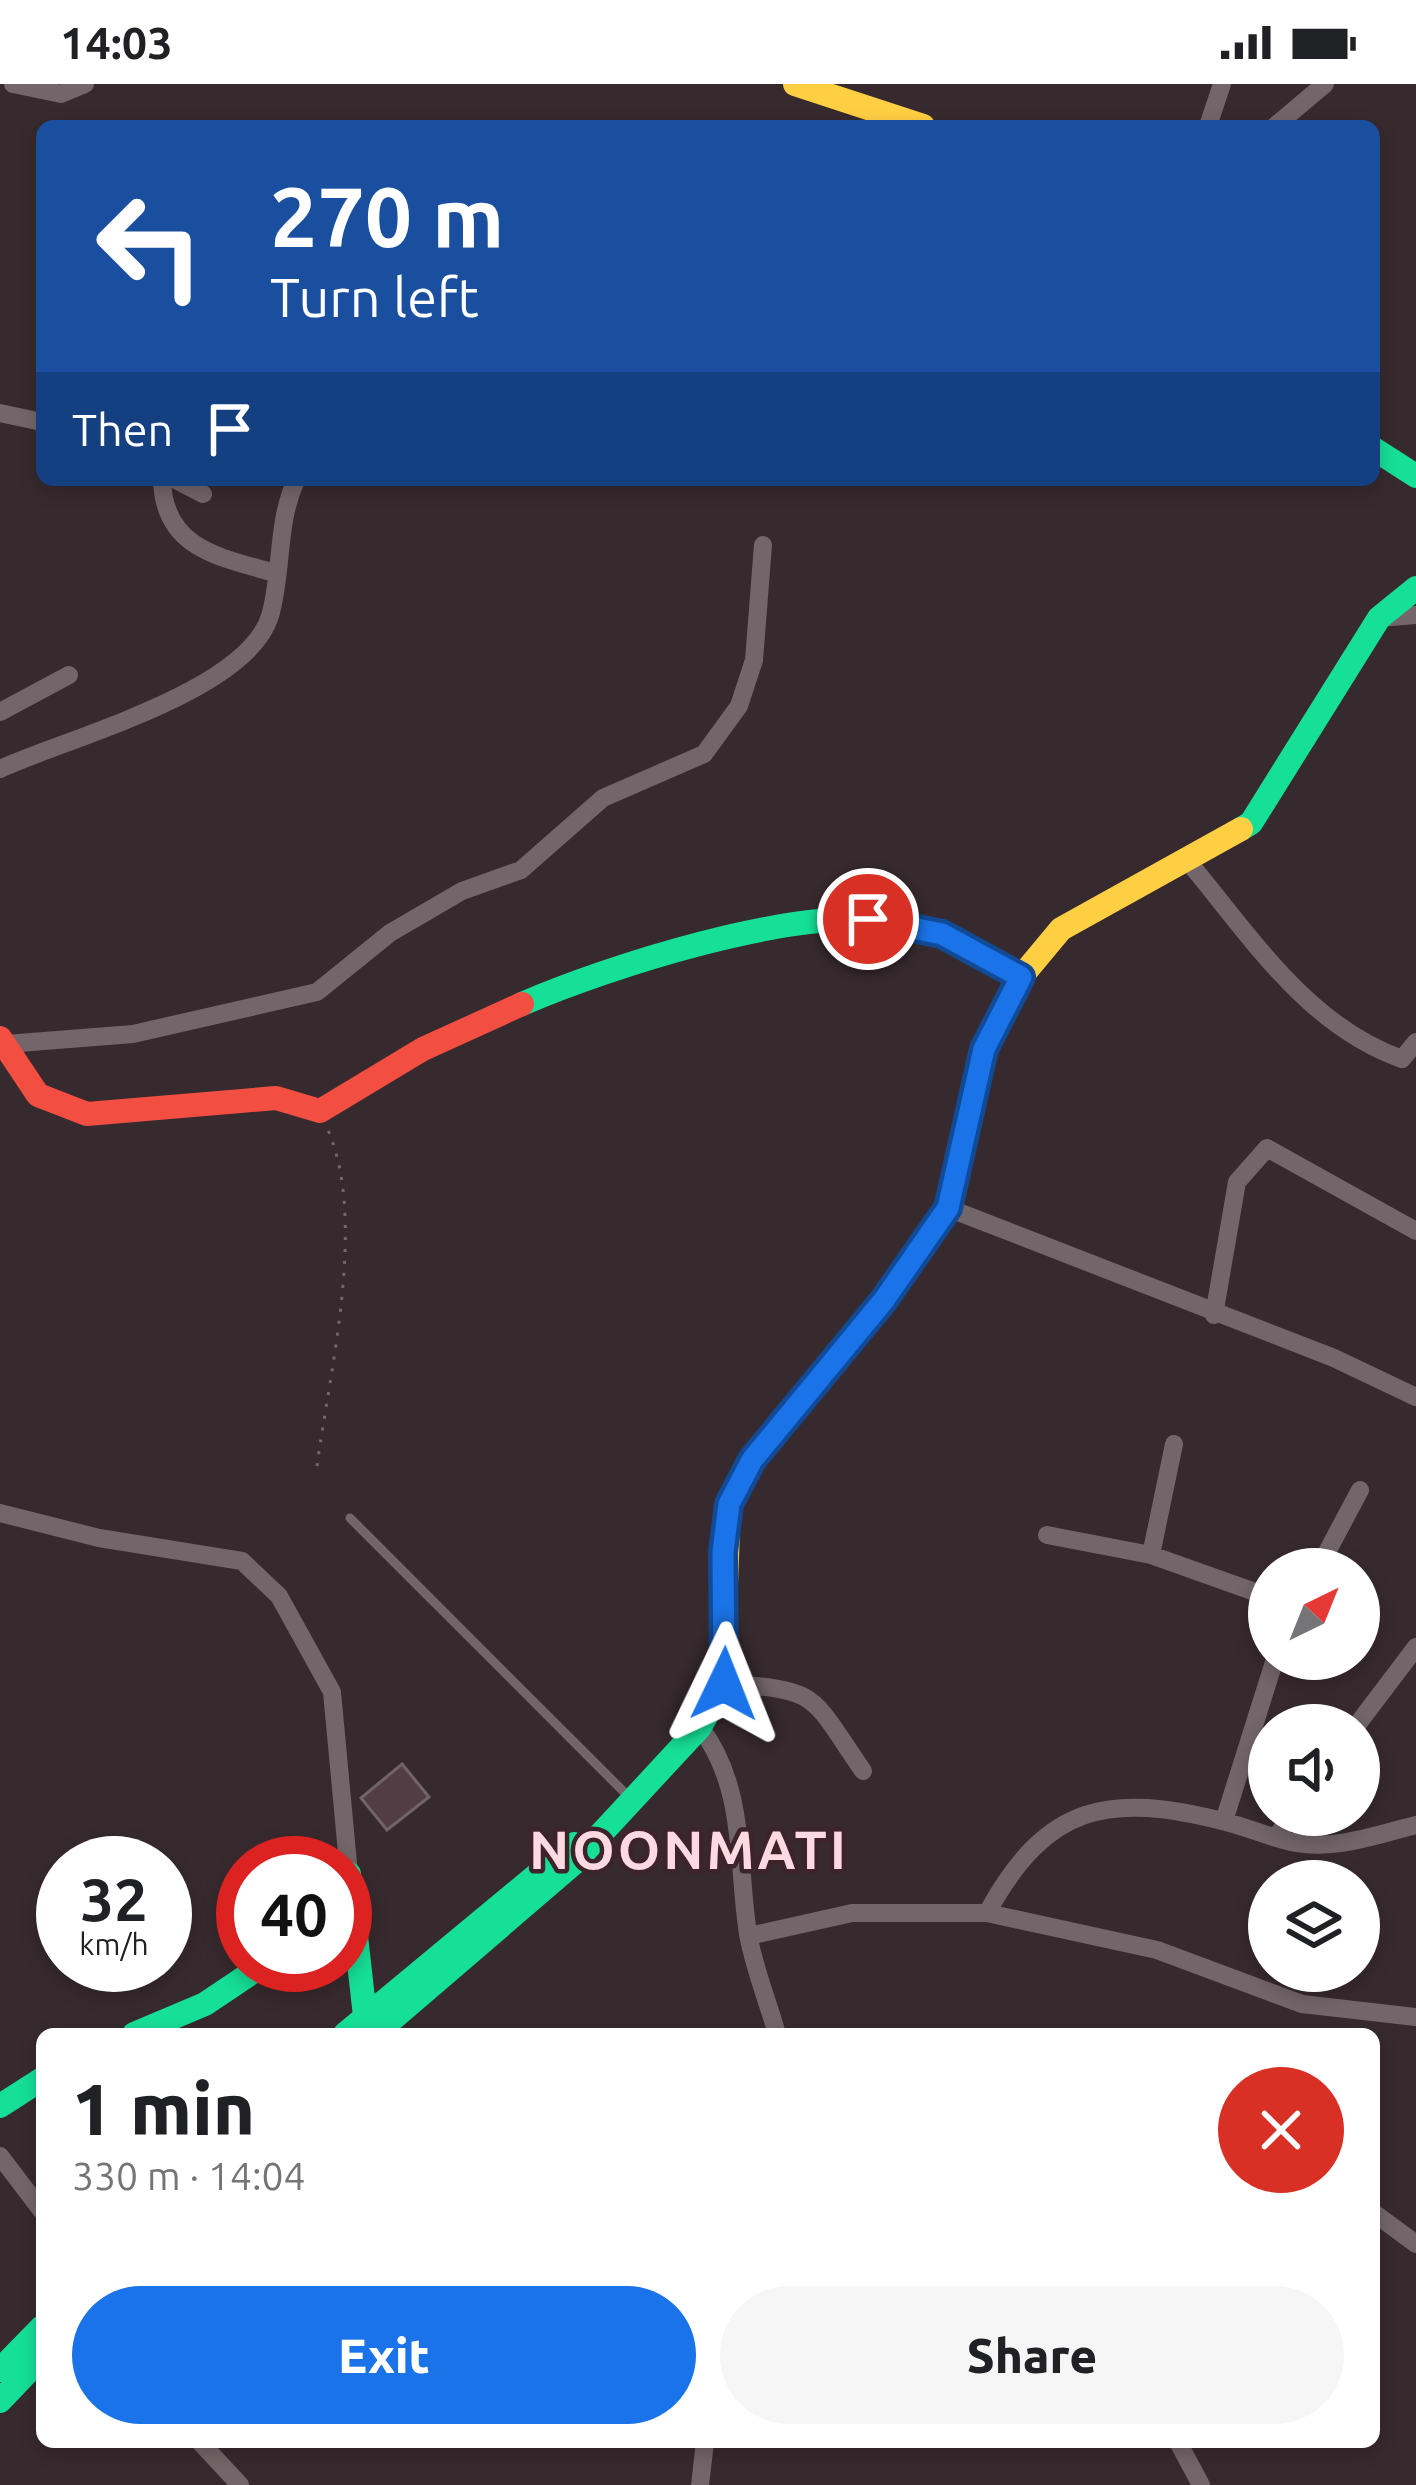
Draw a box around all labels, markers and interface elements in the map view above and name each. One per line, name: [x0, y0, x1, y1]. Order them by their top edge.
text: 14:03: [60, 17, 173, 68]
icon: left: [72, 168, 228, 324]
text: 270 m: [270, 169, 504, 263]
text: Turn left: [270, 267, 479, 327]
icon: arrive: [197, 396, 263, 462]
text: Then: [72, 404, 173, 455]
pin: [817, 868, 919, 970]
icon: arrive: [835, 886, 901, 952]
north arrow: [1248, 1548, 1380, 1680]
map controls: [1248, 1548, 1380, 1992]
position arrow: [661, 1621, 787, 1747]
button: sound: [1248, 1704, 1380, 1836]
district label: NOONMATI: [529, 1819, 849, 1879]
speed limit sign: 40: [216, 1836, 372, 1992]
button: layers: [1248, 1860, 1380, 1992]
text: 32: [80, 1865, 148, 1932]
text: km/h: [79, 1927, 149, 1961]
button: close: [1218, 2067, 1344, 2193]
text: 1 min: [72, 2068, 255, 2149]
text: 330 m · 14:04: [72, 2154, 306, 2197]
button: Exit: [72, 2286, 696, 2424]
button: Share: [720, 2286, 1344, 2424]

